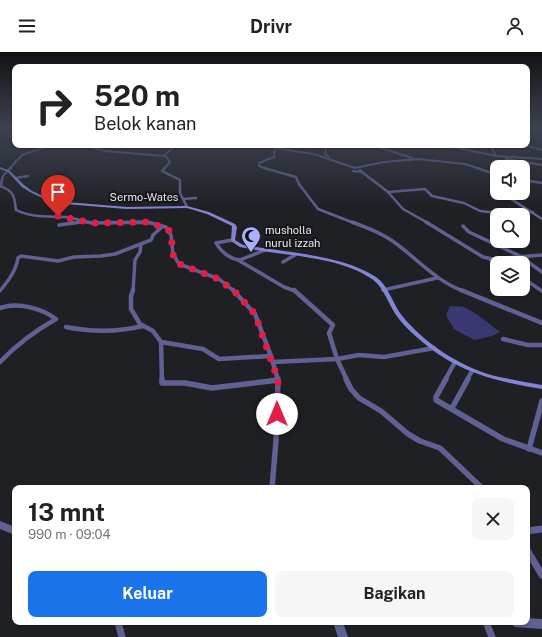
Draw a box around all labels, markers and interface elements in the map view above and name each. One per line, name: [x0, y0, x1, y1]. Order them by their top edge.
icon: menu: [16, 15, 38, 37]
icon: person: [504, 15, 526, 37]
text: Drivr: [250, 16, 292, 37]
text: 520 m: [94, 79, 180, 112]
icon: right: [28, 80, 80, 132]
text: Belok kanan: [94, 113, 197, 134]
map controls: [490, 160, 530, 296]
button: sound: [490, 160, 530, 200]
pin: [41, 175, 75, 216]
icon: arrive: [47, 181, 69, 203]
street label: Sermo-Wates: [110, 191, 179, 203]
button: search: [490, 208, 530, 248]
place label: musholla nurul izzah: [265, 224, 320, 249]
mosque icon: musholla nurul izzah: [240, 225, 262, 253]
button: layers: [490, 256, 530, 296]
position arrow: [256, 393, 298, 435]
text: 13 mnt: [28, 498, 105, 526]
button: close: [472, 498, 514, 540]
text: 990 m · 09:04: [28, 527, 111, 542]
button: Keluar: [28, 571, 267, 617]
button: Bagikan: [275, 571, 514, 617]

